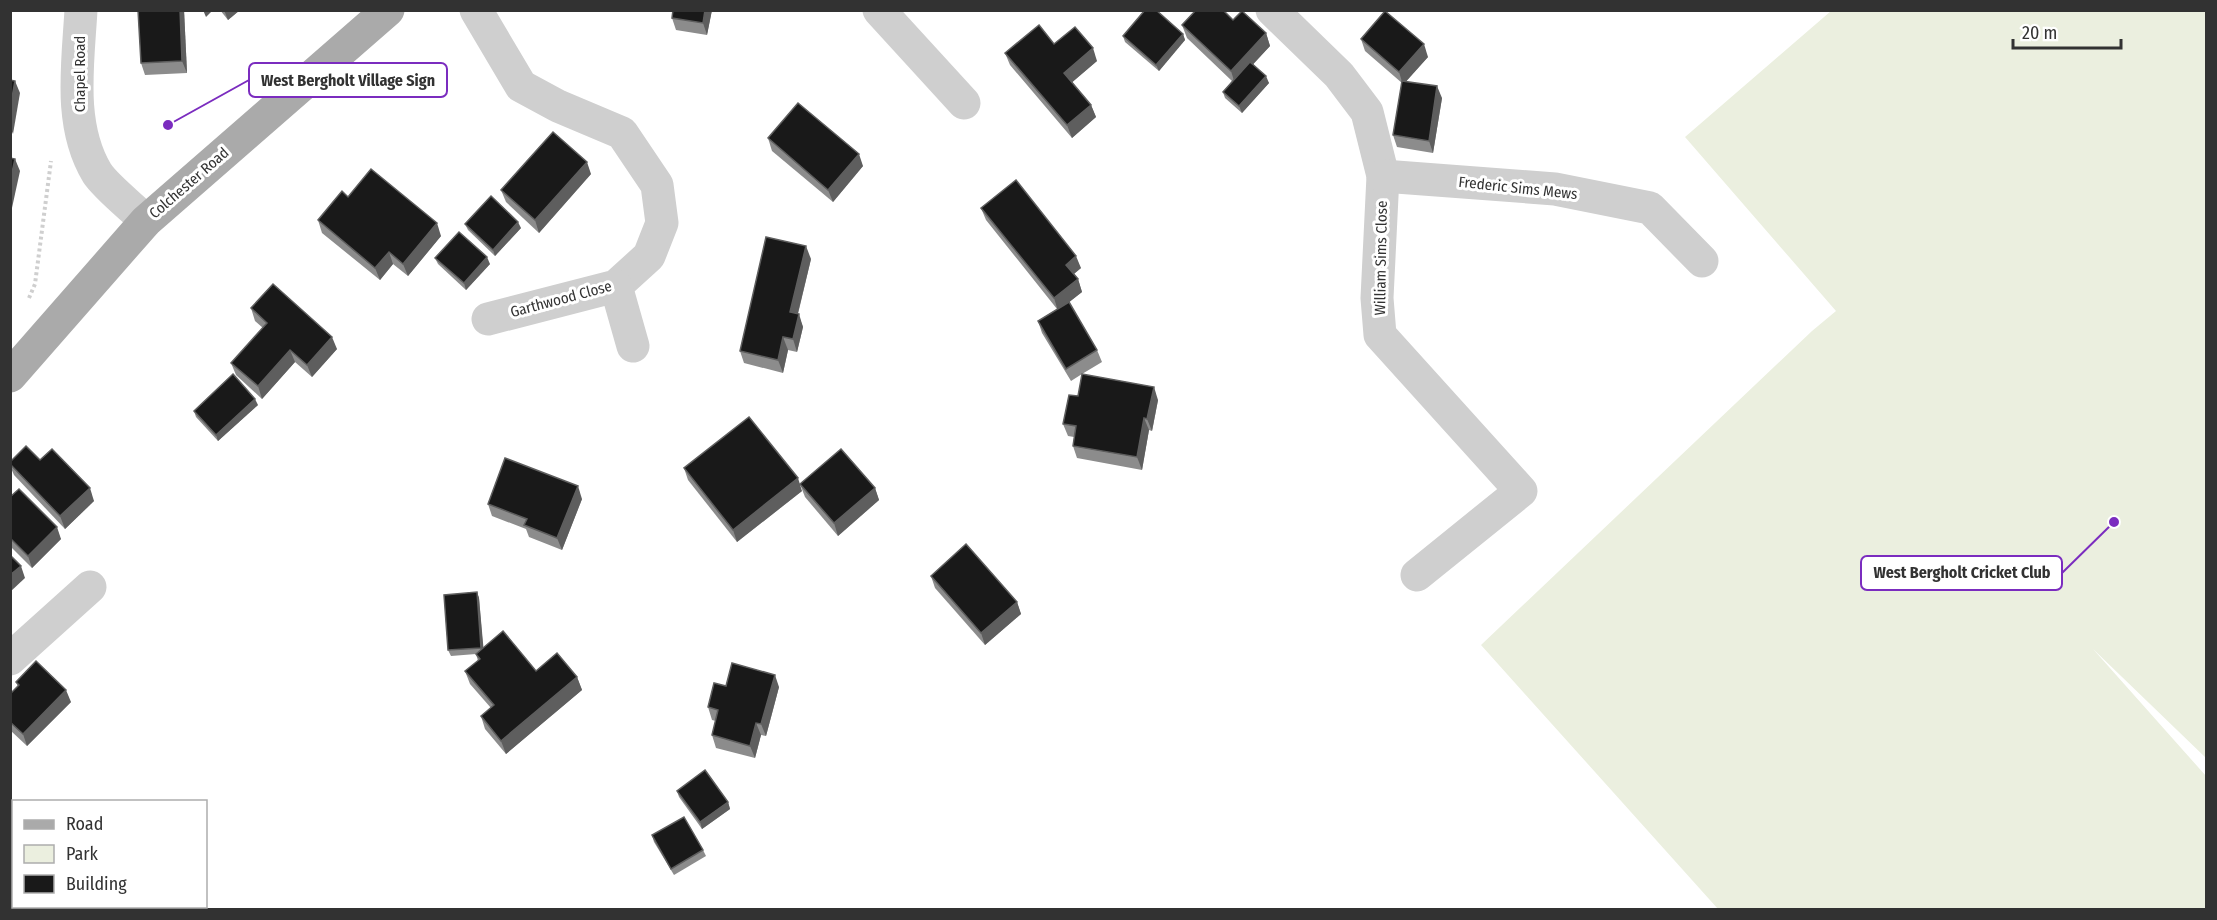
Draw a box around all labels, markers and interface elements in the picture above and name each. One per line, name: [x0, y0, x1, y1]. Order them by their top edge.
scale bar: [2013, 12, 2121, 50]
text: 20 m: [2022, 22, 2057, 44]
street label: Chapel Road: [71, 36, 89, 112]
callout: West Bergholt Village Sign: [249, 63, 447, 97]
text: West Bergholt Village Sign: [261, 71, 435, 90]
street label: Colchester Road: [146, 144, 232, 222]
street label: Frederic Sims Mews: [1458, 173, 1578, 203]
street label: William Sims Close: [1371, 200, 1391, 316]
street label: Garthwood Close: [508, 277, 614, 321]
callout: West Bergholt Cricket Club: [1861, 556, 2062, 590]
text: West Bergholt Cricket Club: [1874, 563, 2051, 582]
legend: [12, 800, 207, 908]
text: Road: [66, 813, 103, 835]
text: Park: [66, 843, 99, 865]
text: Building: [66, 873, 127, 895]

